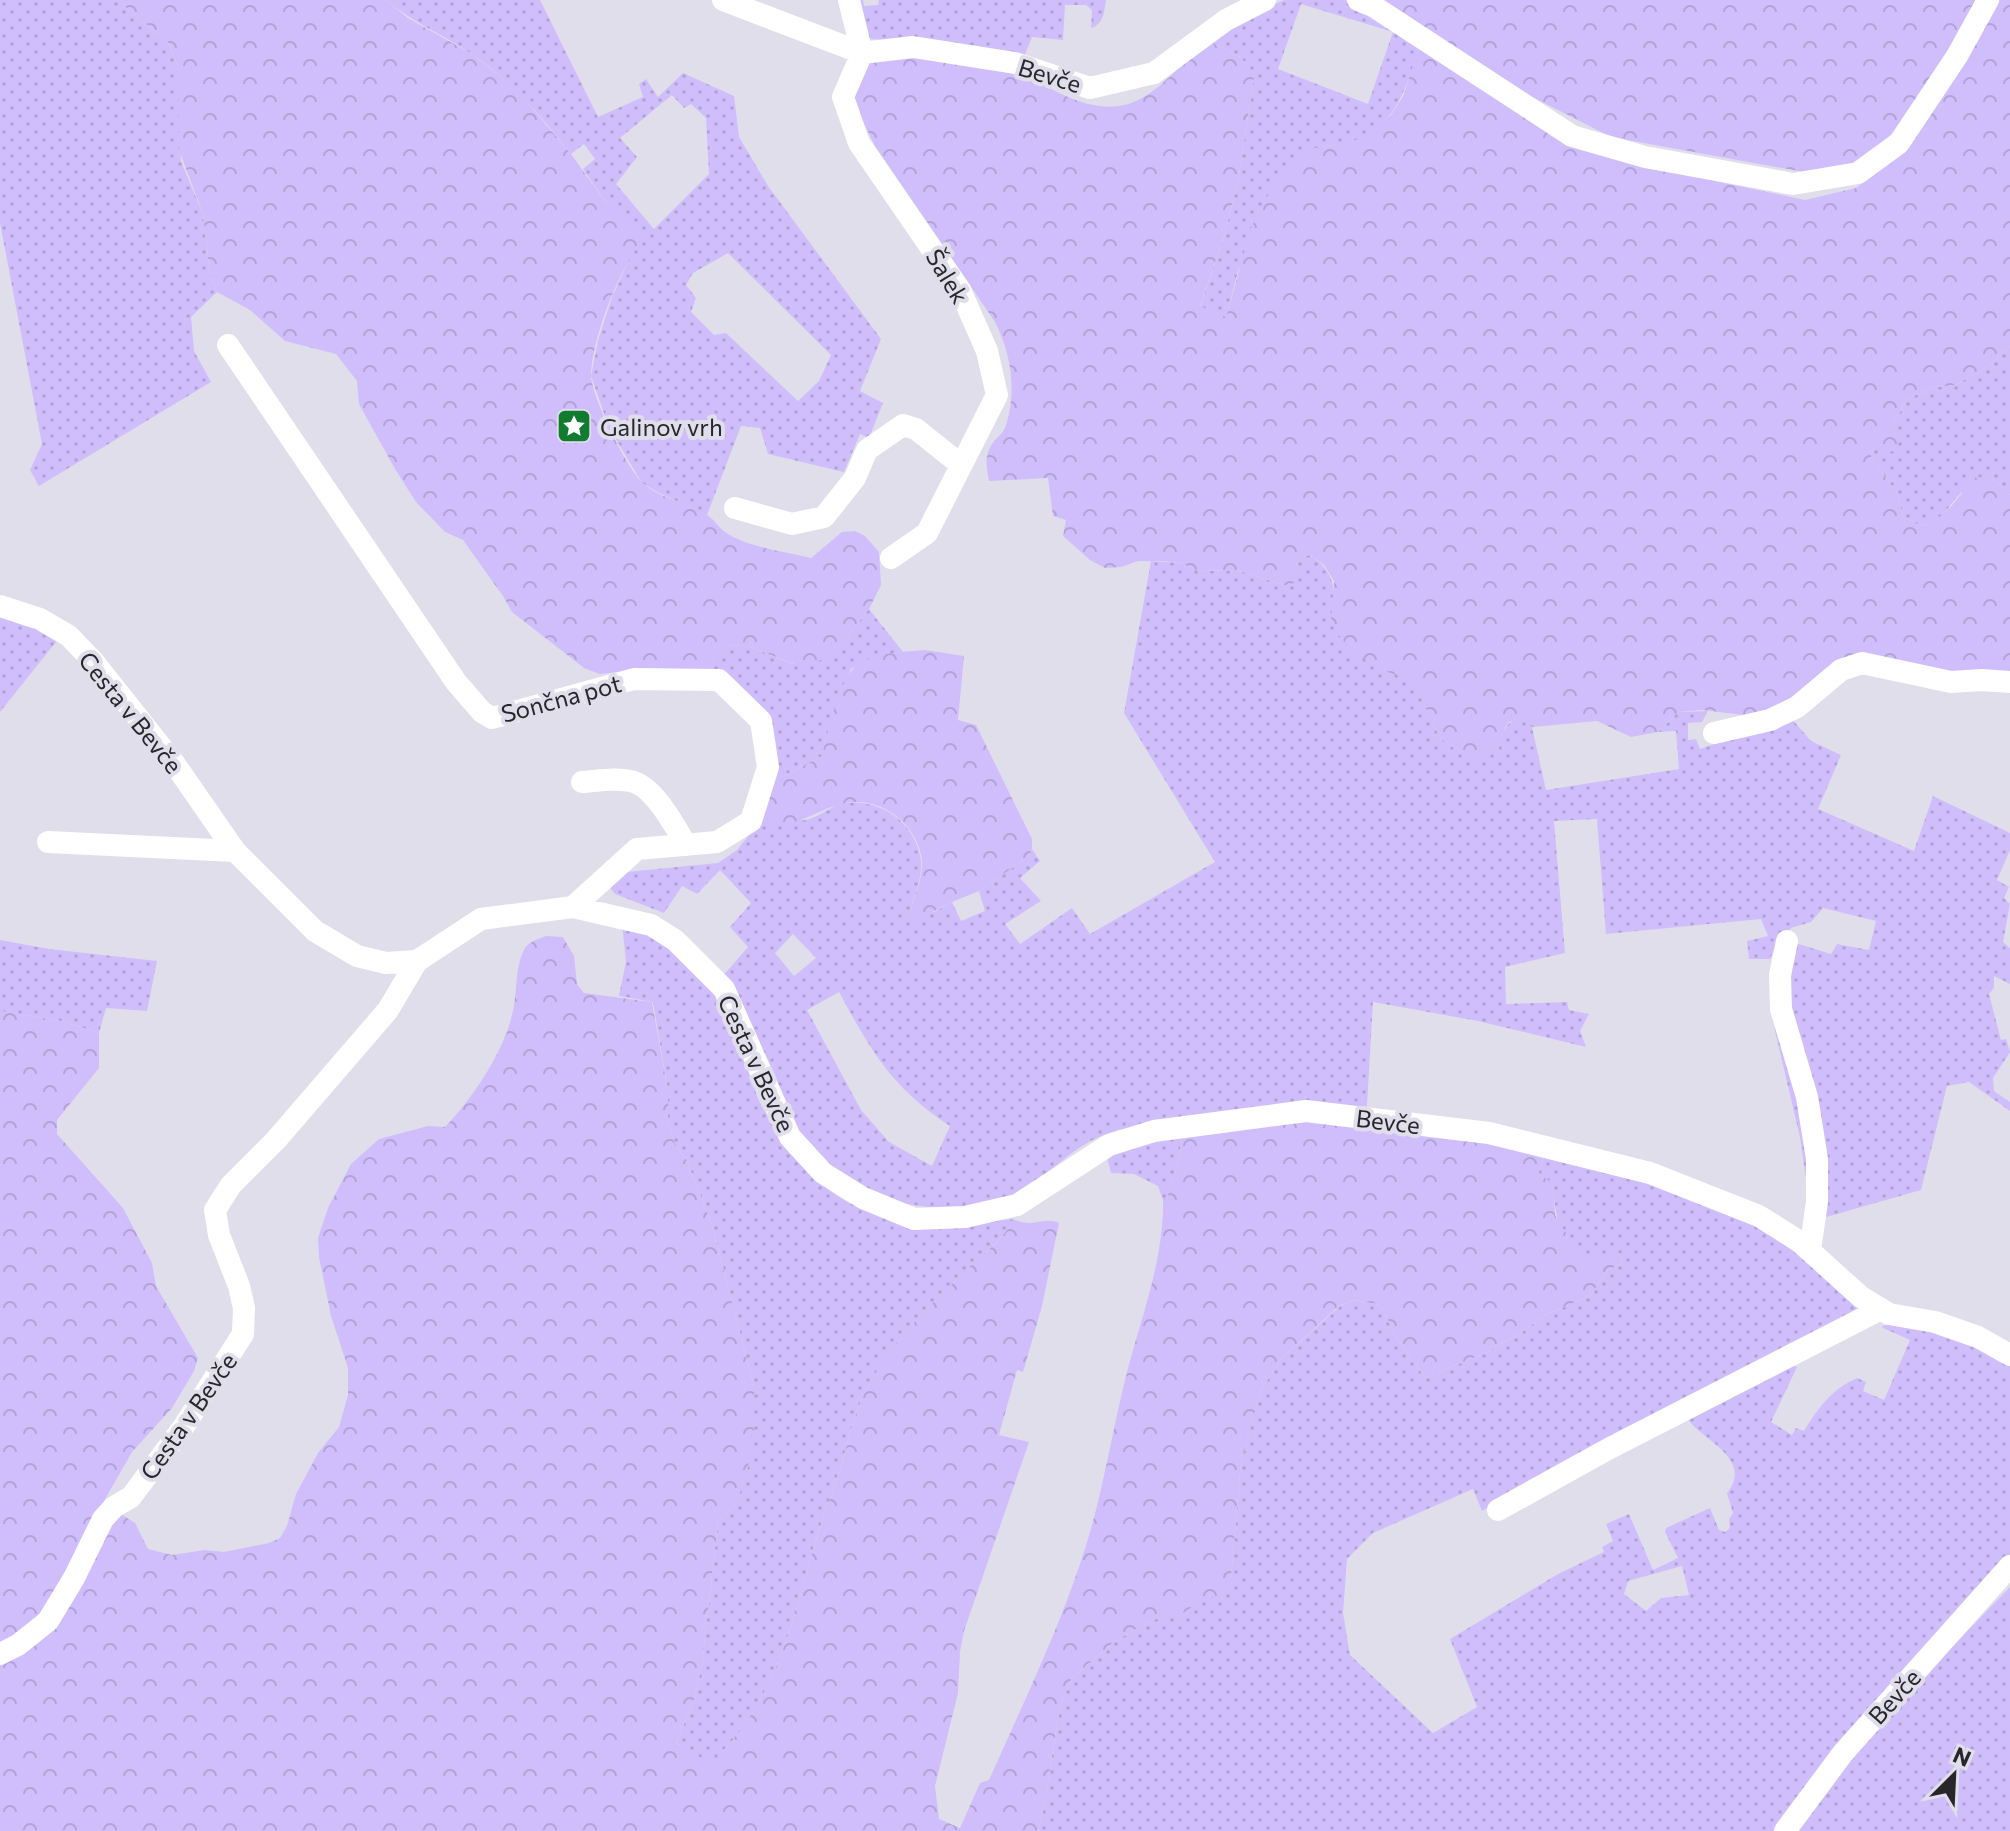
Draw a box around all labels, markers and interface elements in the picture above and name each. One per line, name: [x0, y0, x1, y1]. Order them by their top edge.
street label: Bevče: [1015, 52, 1085, 98]
street label: Šalek: [921, 244, 975, 308]
place icon: Galinov vrh: [555, 407, 593, 445]
place label: Galinov vrh: [600, 412, 723, 441]
street label: Cesta v Bevče: [73, 645, 189, 779]
street label: Sončna pot: [498, 668, 624, 728]
street label: Cesta v Bevče: [713, 990, 801, 1136]
street label: Bevče: [1354, 1103, 1422, 1139]
street label: Cesta v Bevče: [134, 1347, 242, 1485]
street label: Bevče: [1862, 1662, 1926, 1730]
north arrow: [1914, 1735, 1994, 1815]
text: N: [1949, 1741, 1975, 1772]

